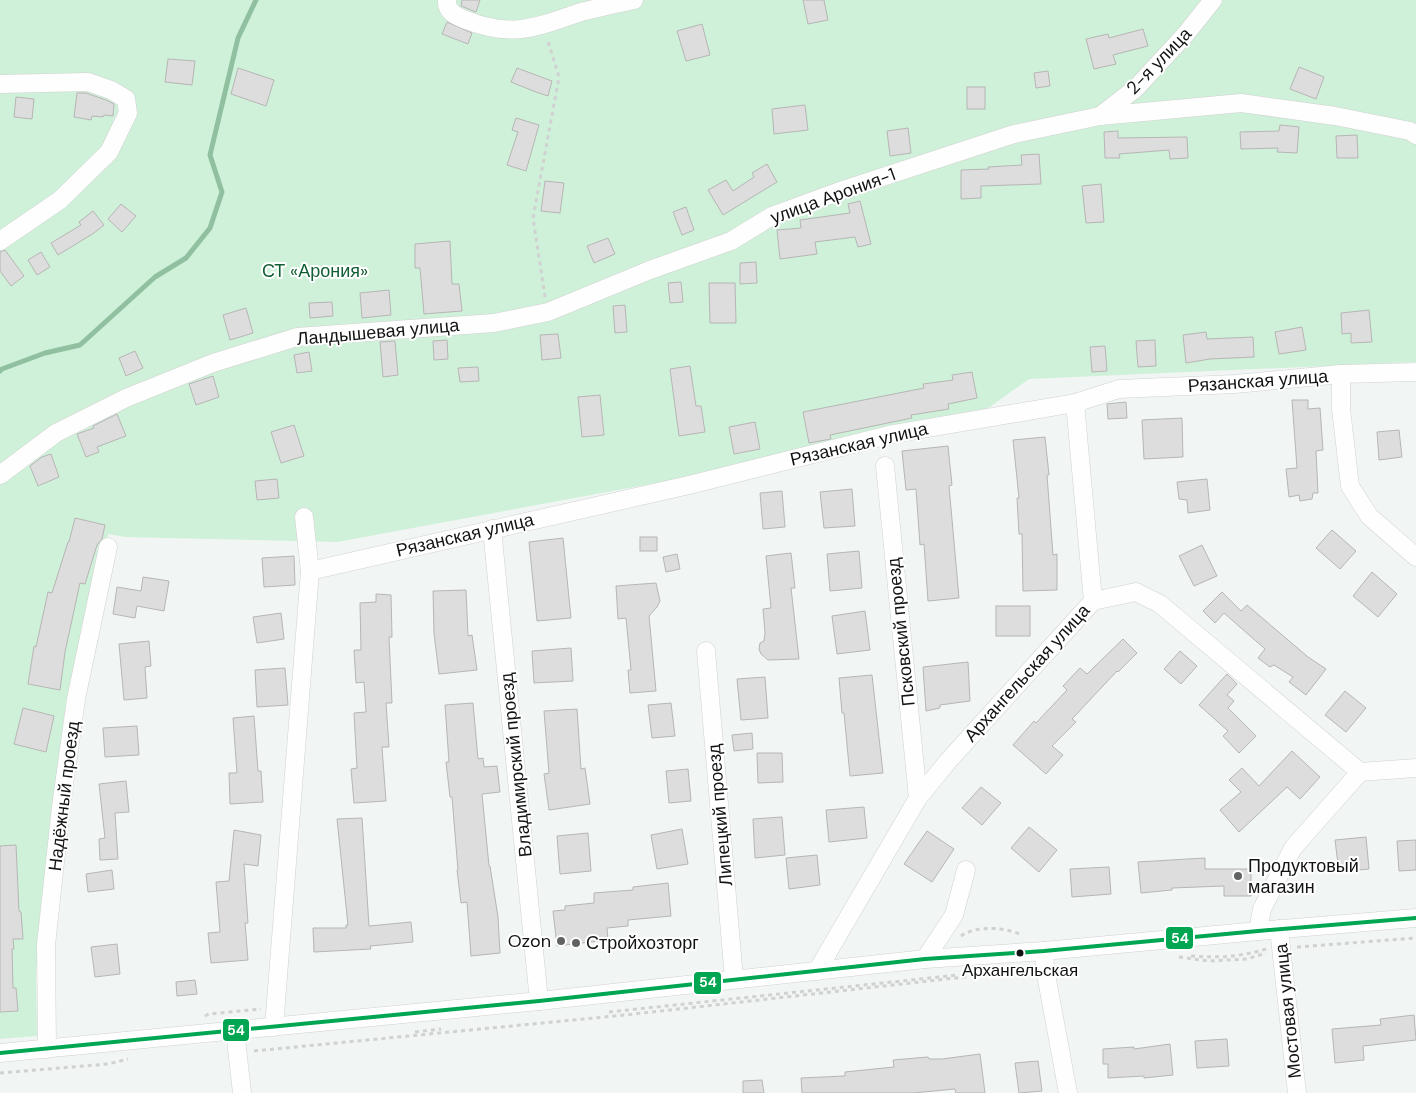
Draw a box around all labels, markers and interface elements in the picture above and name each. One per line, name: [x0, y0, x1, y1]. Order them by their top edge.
street label: 2-я улица: [1121, 22, 1198, 100]
street label: улица Арония-1: [767, 162, 899, 230]
park label: СТ «Арония»: [262, 259, 368, 283]
street label: Ландышевая улица: [296, 313, 461, 351]
street label: Рязанская улица: [1187, 364, 1330, 398]
street label: Рязанская улица: [788, 416, 931, 472]
street label: Рязанская улица: [394, 507, 537, 563]
street label: Псковский проезд: [881, 556, 921, 707]
street label: Архангельская улица: [959, 598, 1096, 747]
street label: Владимирский проезд: [494, 671, 538, 858]
street label: Надёжный проезд: [43, 719, 85, 872]
street label: Липецкий проезд: [702, 743, 738, 887]
place label: Продуктовый магазин: [1248, 854, 1359, 899]
marker: Продуктовый магазин: [1232, 870, 1244, 882]
line badge: 54: [1165, 926, 1194, 950]
place label: Ozon: [508, 929, 551, 953]
text: 54: [1171, 929, 1189, 947]
place label: Стройхозторг: [586, 931, 699, 955]
marker: Ozon: [555, 935, 567, 947]
marker: Стройхозторг: [570, 937, 582, 949]
street label: Мостовая улица: [1269, 941, 1307, 1080]
marker: Архангельская: [1015, 948, 1025, 958]
place label: Архангельская: [962, 959, 1078, 981]
line badge: 54: [693, 971, 722, 995]
text: 54: [699, 973, 717, 991]
line badge: 54: [222, 1018, 250, 1042]
text: 54: [227, 1021, 245, 1039]

